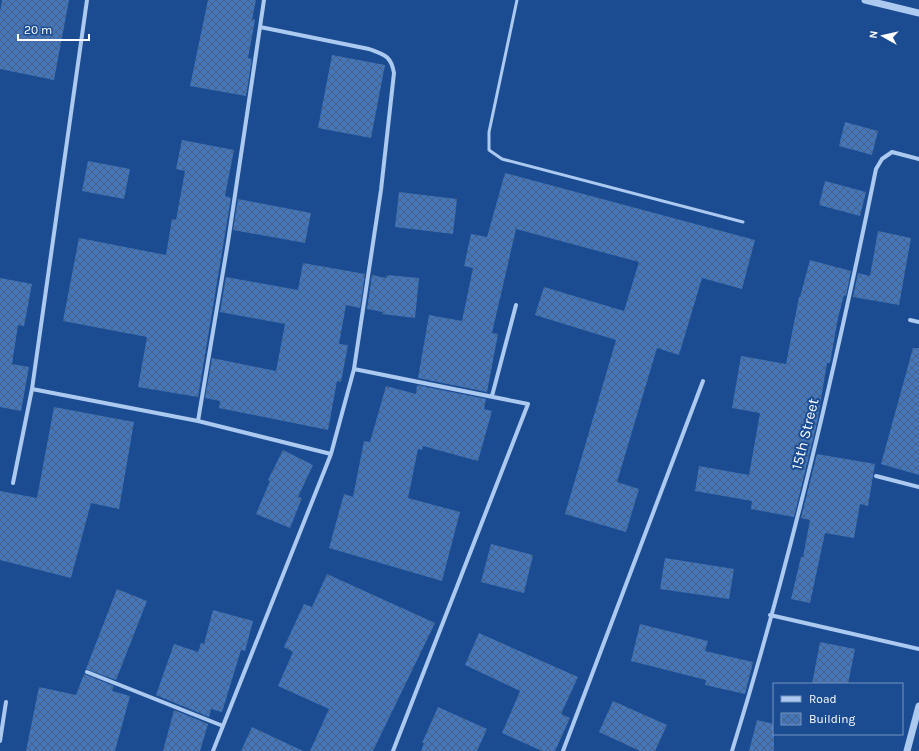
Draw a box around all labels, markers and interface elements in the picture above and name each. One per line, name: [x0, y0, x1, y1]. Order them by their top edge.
scale bar: [18, 16, 89, 42]
north arrow: [863, 16, 903, 56]
text: 20 m: [24, 23, 52, 37]
text: N: [867, 30, 881, 39]
street label: 15th Street: [787, 396, 823, 472]
legend: [773, 683, 903, 735]
text: Road: [809, 692, 837, 706]
text: Building: [809, 712, 856, 726]

